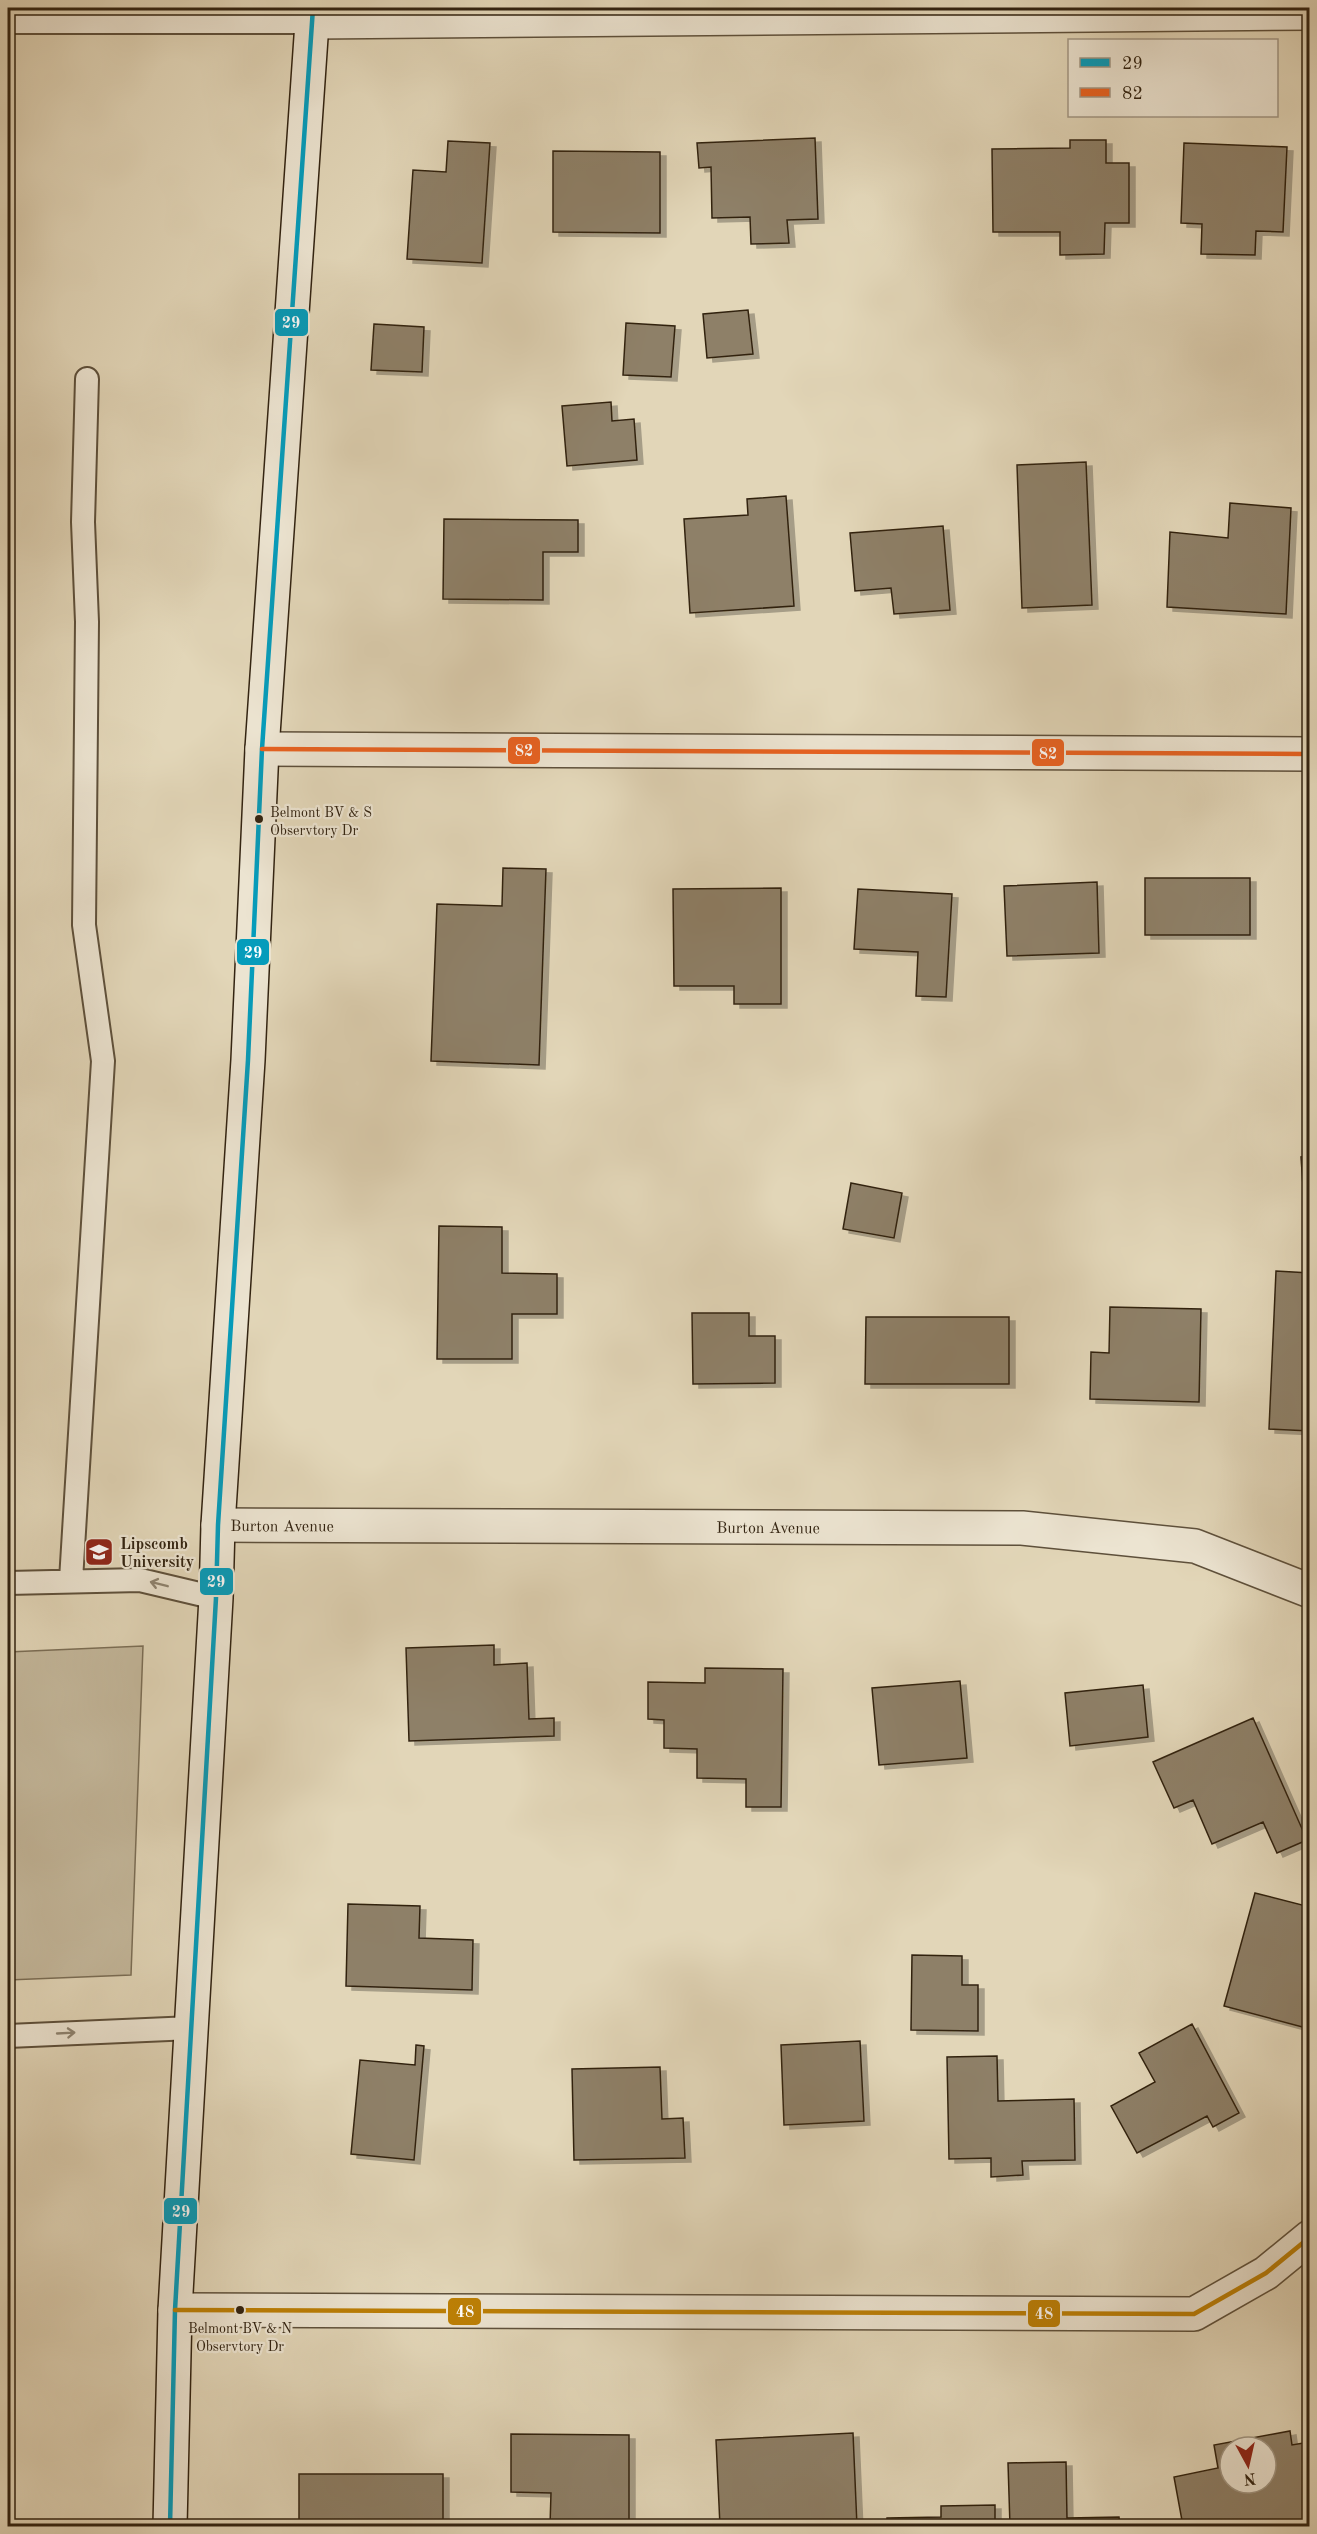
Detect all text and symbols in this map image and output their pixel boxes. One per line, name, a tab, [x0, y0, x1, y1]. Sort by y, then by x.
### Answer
legend	[1068, 39, 1278, 117]
text: 29	[1122, 55, 1143, 73]
text: 82	[1122, 85, 1143, 103]
line badge: 29	[274, 308, 309, 337]
text: 29	[282, 316, 300, 332]
line badge: 82	[507, 736, 541, 765]
line badge: 82	[1031, 738, 1065, 767]
text: 82	[515, 744, 533, 760]
text: 82	[1039, 747, 1057, 763]
place label: Belmont BV & S Observtory Dr	[270, 806, 372, 838]
marker: Belmont BV & S Observtory Dr	[253, 813, 265, 825]
line badge: 29	[236, 938, 270, 966]
text: 29	[244, 946, 262, 962]
street label: Burton Avenue	[230, 1519, 334, 1535]
street label: Burton Avenue	[716, 1521, 820, 1537]
school or university icon: Lipscomb University	[83, 1536, 115, 1568]
place label: Lipscomb University	[120, 1537, 194, 1571]
line badge: 29	[199, 1567, 234, 1596]
text: 29	[207, 1575, 225, 1591]
one-way arrow	[150, 1578, 169, 1590]
one-way arrow	[55, 2028, 75, 2039]
line badge: 29	[163, 2197, 198, 2225]
text: 29	[172, 2205, 190, 2221]
line badge: 48	[447, 2297, 482, 2326]
line badge: 48	[1027, 2299, 1061, 2328]
marker: Belmont BV & N Observtory Dr	[234, 2304, 246, 2316]
text: 48	[456, 2305, 474, 2321]
text: 48	[1035, 2307, 1053, 2323]
place label: Belmont BV & N Observtory Dr	[188, 2322, 292, 2354]
north arrow	[1218, 2435, 1278, 2495]
text: N	[1242, 2469, 1257, 2487]

